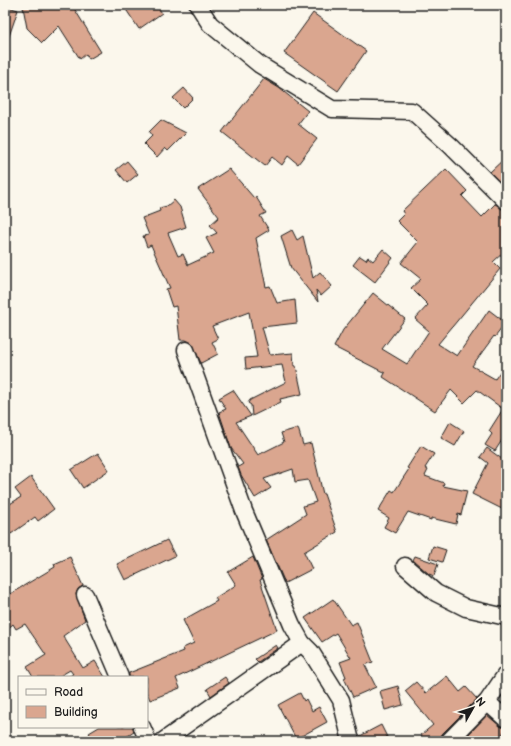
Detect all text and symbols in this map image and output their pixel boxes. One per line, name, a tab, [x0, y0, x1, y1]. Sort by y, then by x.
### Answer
legend	[18, 676, 148, 728]
text: Road	[54, 685, 83, 700]
north arrow	[453, 688, 493, 728]
text: N	[473, 695, 488, 709]
text: Building	[54, 705, 98, 720]

